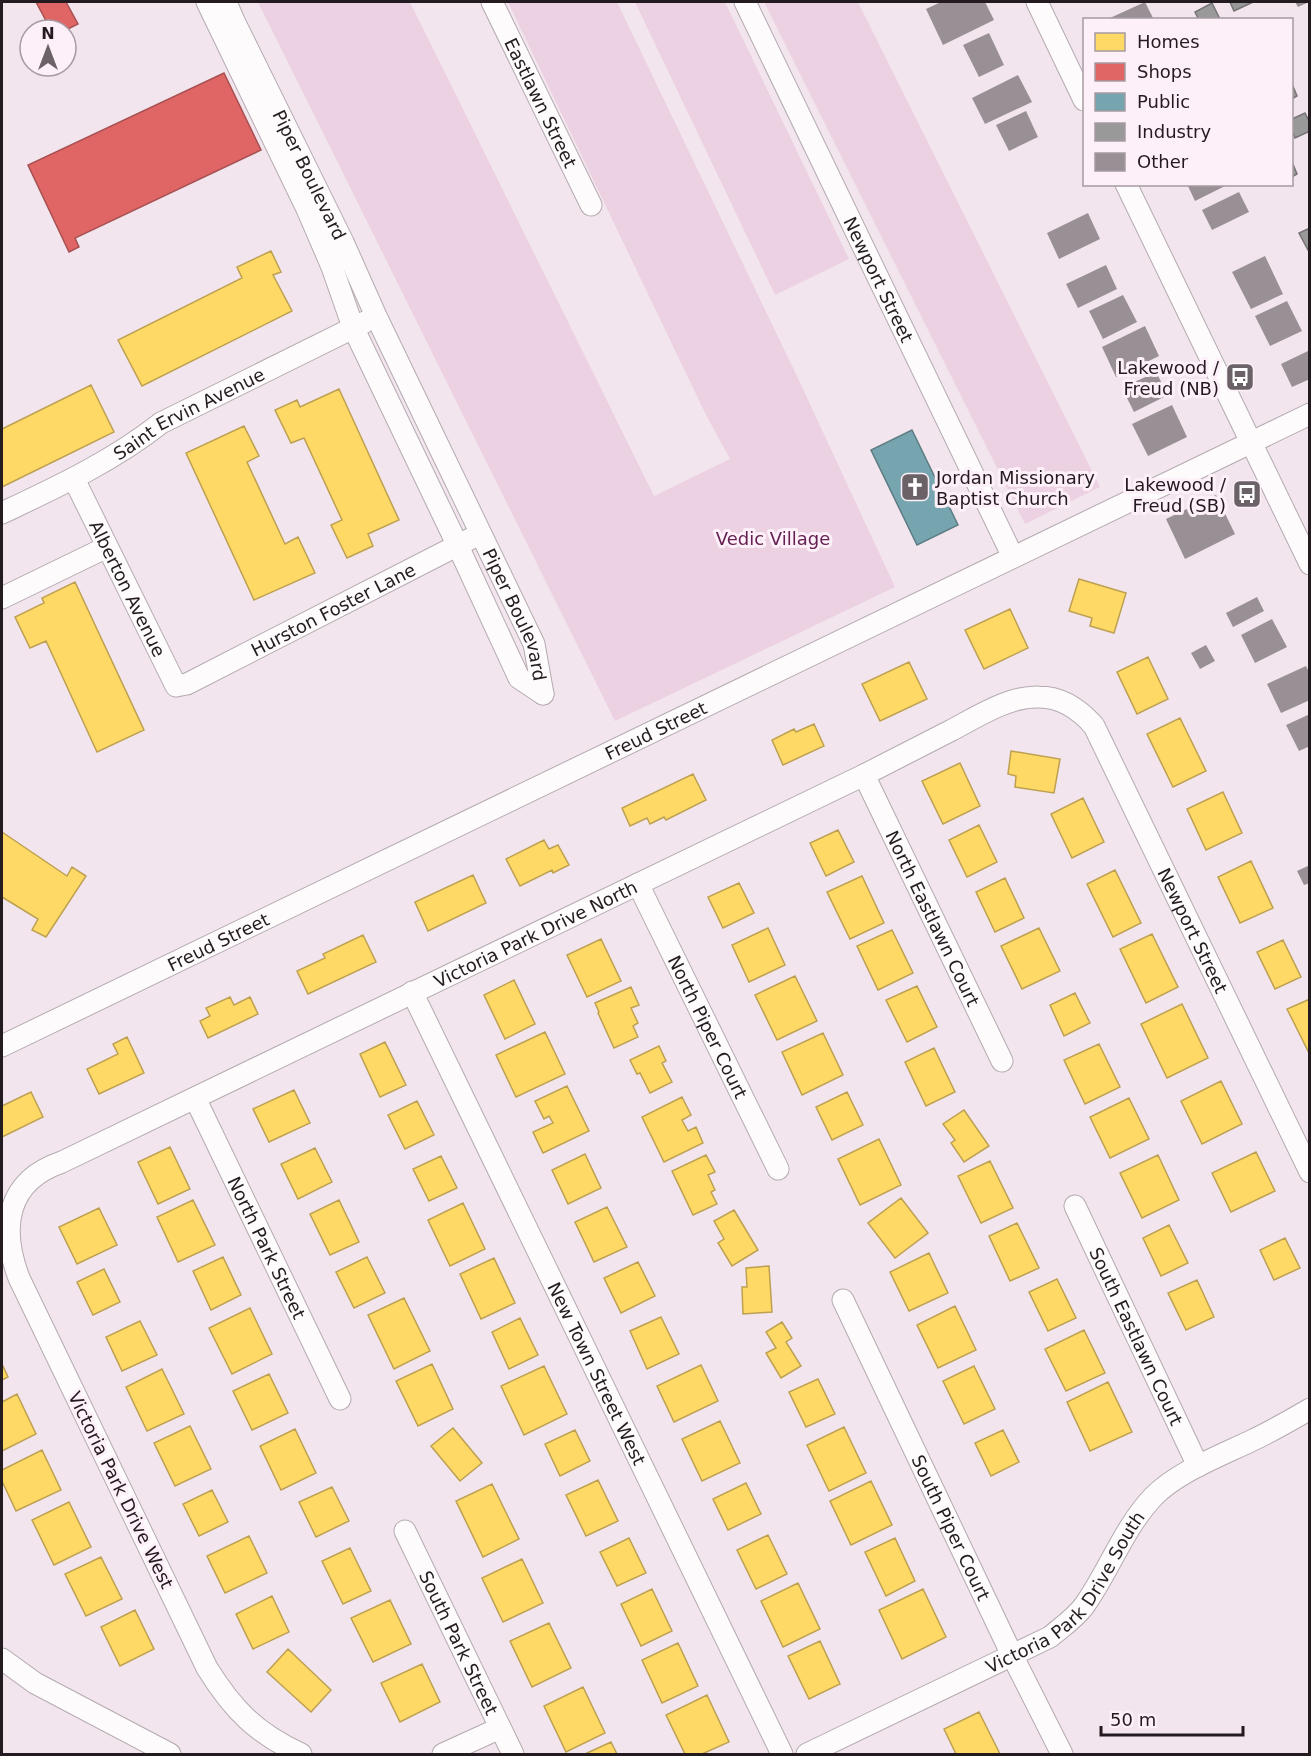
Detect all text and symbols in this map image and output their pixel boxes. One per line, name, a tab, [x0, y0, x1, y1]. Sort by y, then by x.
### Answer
north arrow	[18, 18, 78, 78]
legend	[1083, 18, 1293, 186]
text: N	[41, 24, 55, 43]
text: Homes	[1137, 31, 1200, 52]
street label: Eastlawn Street	[501, 34, 582, 171]
text: Shops	[1137, 61, 1192, 82]
text: Public	[1137, 91, 1190, 112]
street label: Piper Boulevard	[269, 106, 351, 243]
text: Industry	[1137, 121, 1211, 142]
text: Other	[1137, 151, 1189, 172]
street label: Newport Street	[840, 213, 918, 345]
place label: Lakewood / Freud (NB)	[1117, 357, 1220, 399]
bus stop icon: Lakewood / Freud (NB)	[1224, 361, 1256, 393]
street label: Saint Ervin Avenue	[109, 363, 268, 464]
place label: Jordan Missionary Baptist Church	[935, 467, 1095, 509]
church icon: Jordan Missionary Baptist Church	[899, 471, 931, 503]
place label: Lakewood / Freud (SB)	[1124, 474, 1227, 516]
bus stop icon: Lakewood / Freud (SB)	[1231, 478, 1263, 510]
street label: Alberton Avenue	[85, 517, 170, 660]
park label: Vedic Village	[716, 528, 830, 549]
street label: Piper Boulevard	[479, 545, 551, 682]
street label: Hurston Foster Lane	[247, 558, 419, 660]
street label: Freud Street	[601, 697, 710, 764]
street label: North Eastlawn Court	[882, 827, 984, 1009]
street label: Newport Street	[1154, 864, 1232, 996]
street label: Victoria Park Drive North	[430, 876, 640, 991]
street label: Freud Street	[164, 908, 272, 975]
street label: North Piper Court	[664, 952, 752, 1102]
street label: North Park Street	[224, 1173, 310, 1322]
street label: South Eastlawn Court	[1086, 1244, 1188, 1429]
street label: New Town Street West	[544, 1279, 650, 1468]
street label: Victoria Park Drive West	[64, 1388, 178, 1592]
street label: South Piper Court	[908, 1451, 995, 1604]
street label: Victoria Park Drive South	[982, 1507, 1148, 1677]
street label: South Park Street	[415, 1567, 503, 1718]
scale bar	[1101, 1699, 1244, 1737]
text: 50 m	[1110, 1709, 1156, 1730]

